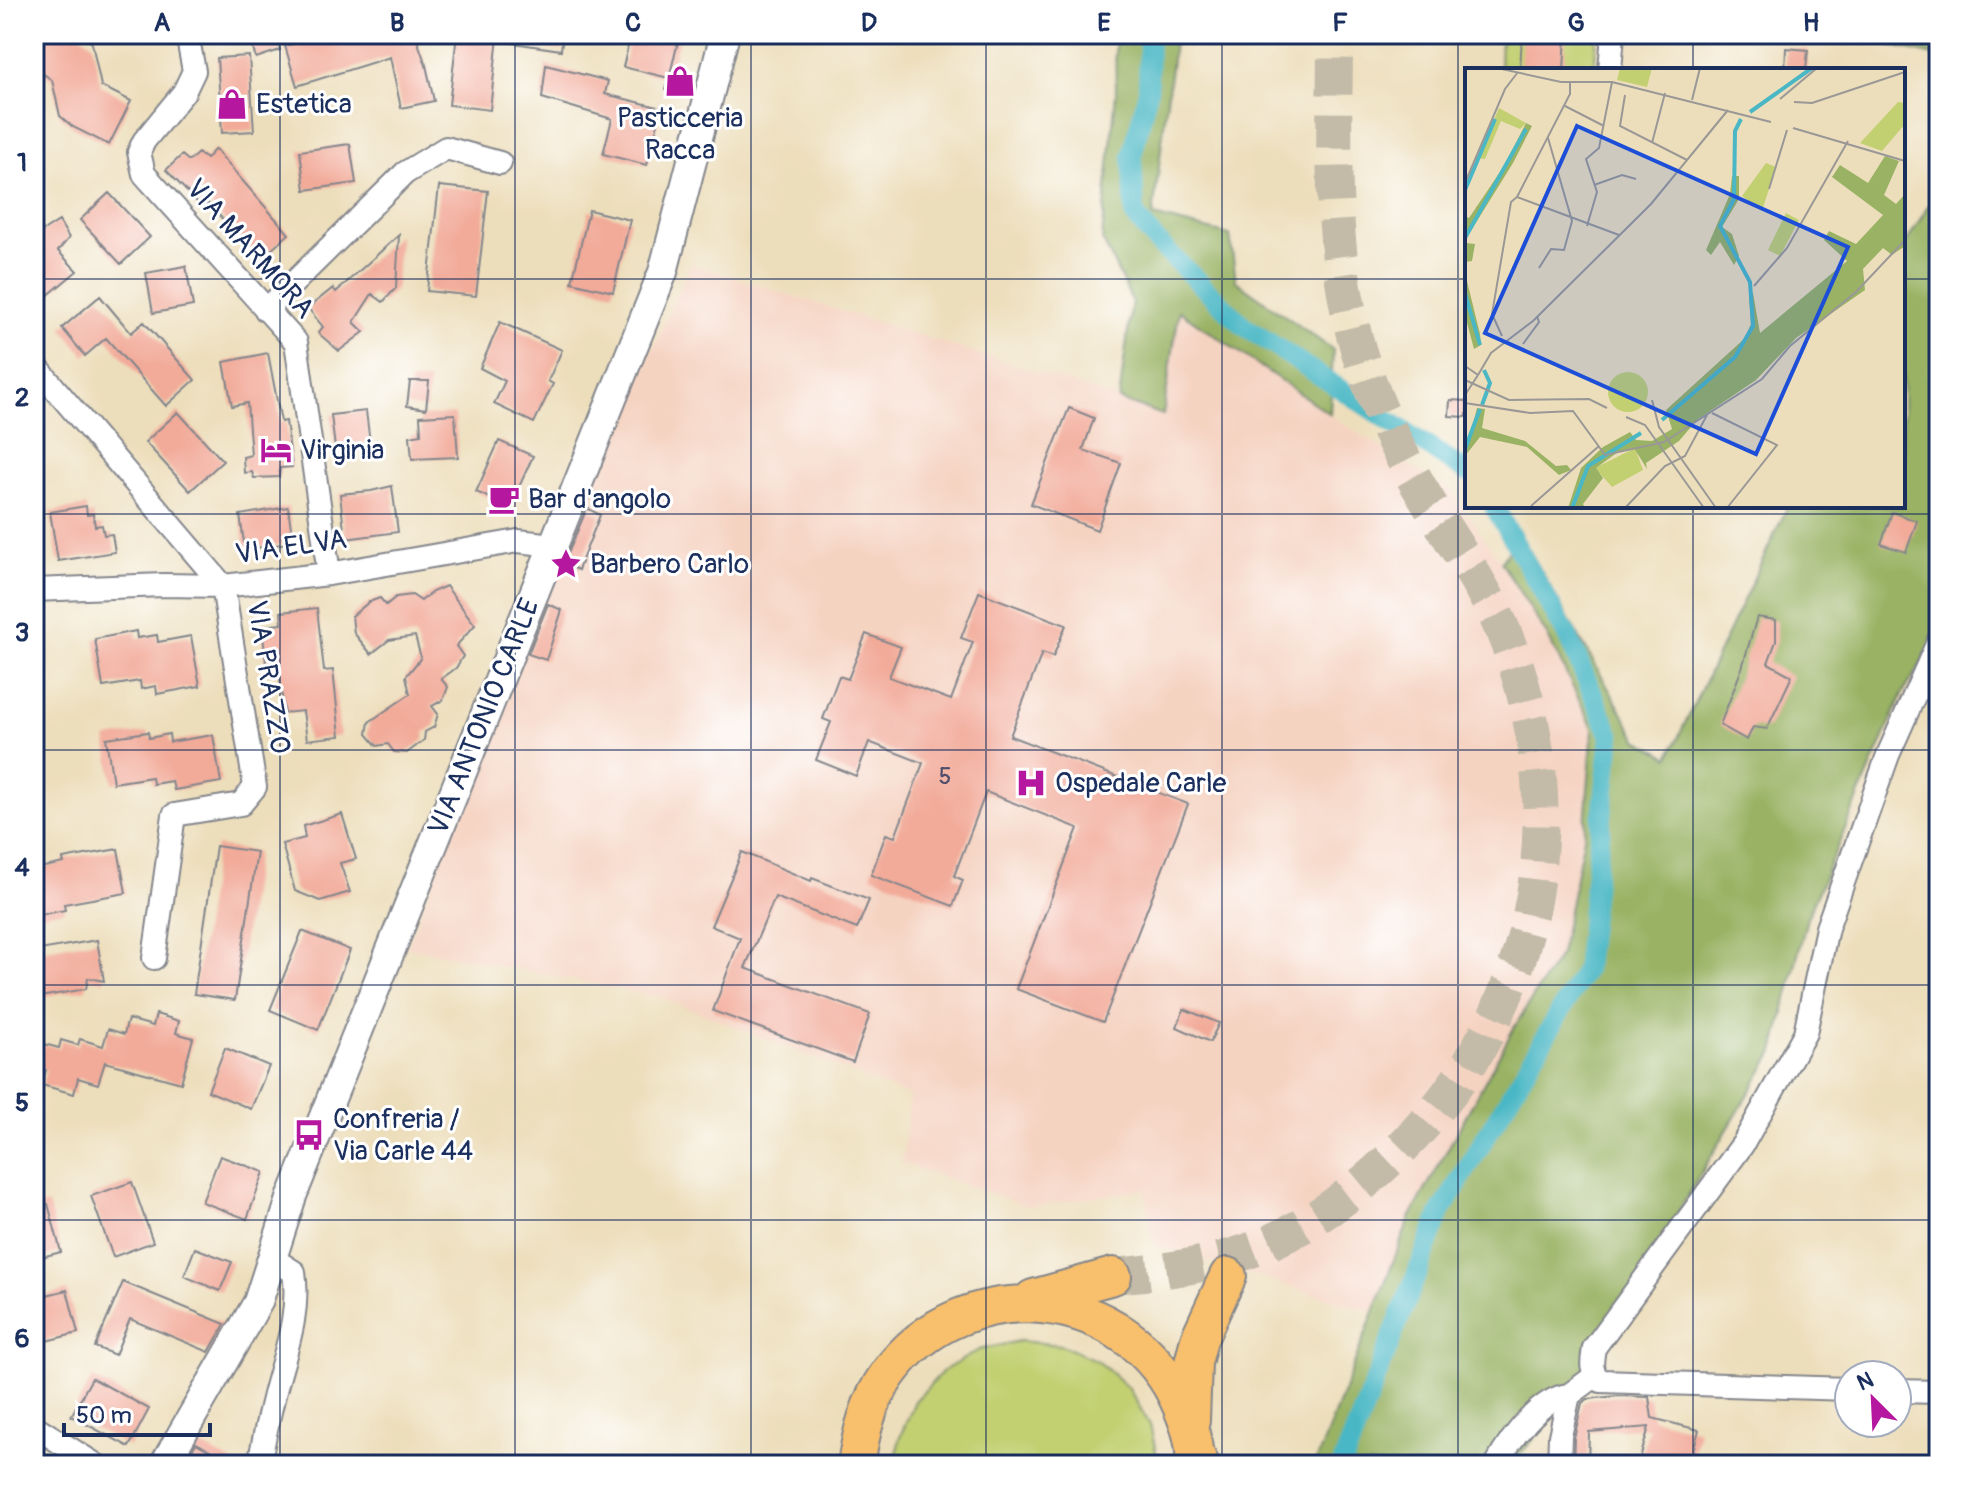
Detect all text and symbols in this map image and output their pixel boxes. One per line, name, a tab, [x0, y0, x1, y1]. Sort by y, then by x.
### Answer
text: A	[154, 7, 171, 39]
text: B	[390, 7, 404, 39]
text: C	[625, 7, 641, 39]
text: D	[861, 7, 877, 39]
text: E	[1097, 7, 1111, 39]
text: F	[1332, 7, 1348, 39]
text: G	[1567, 7, 1585, 39]
text: H	[1803, 7, 1819, 39]
shop icon: Pasticceria Racca	[663, 64, 697, 98]
inset map	[1465, 68, 1905, 508]
shop icon: Estetica	[215, 87, 249, 121]
place label: Estetica	[256, 87, 352, 122]
place label: Pasticceria Racca	[617, 101, 743, 168]
text: 1	[17, 147, 27, 179]
street label: VIA MARMORA	[178, 172, 322, 326]
text: 2	[15, 382, 29, 414]
hotel icon: Virginia	[259, 433, 293, 467]
place label: Virginia	[300, 433, 384, 468]
cafe icon: Bar d'angolo	[487, 482, 521, 516]
place label: Bar d'angolo	[528, 482, 671, 517]
street label: VIA ELVA	[233, 522, 349, 572]
place icon: Barbero Carlo	[549, 547, 583, 581]
place label: Barbero Carlo	[590, 547, 749, 582]
street label: VIA ANTONIO CARLE	[421, 594, 547, 840]
street label: VIA PRAZZO	[239, 598, 297, 756]
text: 3	[15, 617, 29, 649]
house number: 5	[938, 762, 952, 791]
hospital icon: Ospedale Carle	[1014, 766, 1048, 800]
place label: Ospedale Carle	[1055, 766, 1227, 801]
text: 4	[14, 852, 30, 884]
text: 5	[15, 1087, 29, 1119]
place label: Confreria / Via Carle 44	[333, 1102, 473, 1169]
bus stop icon: Confreria / Via Carle 44	[292, 1118, 326, 1152]
text: 6	[14, 1323, 30, 1355]
north arrow	[1833, 1359, 1913, 1439]
text: N	[1853, 1366, 1878, 1397]
scale bar	[64, 1387, 210, 1437]
text: 50 m	[76, 1401, 132, 1430]

